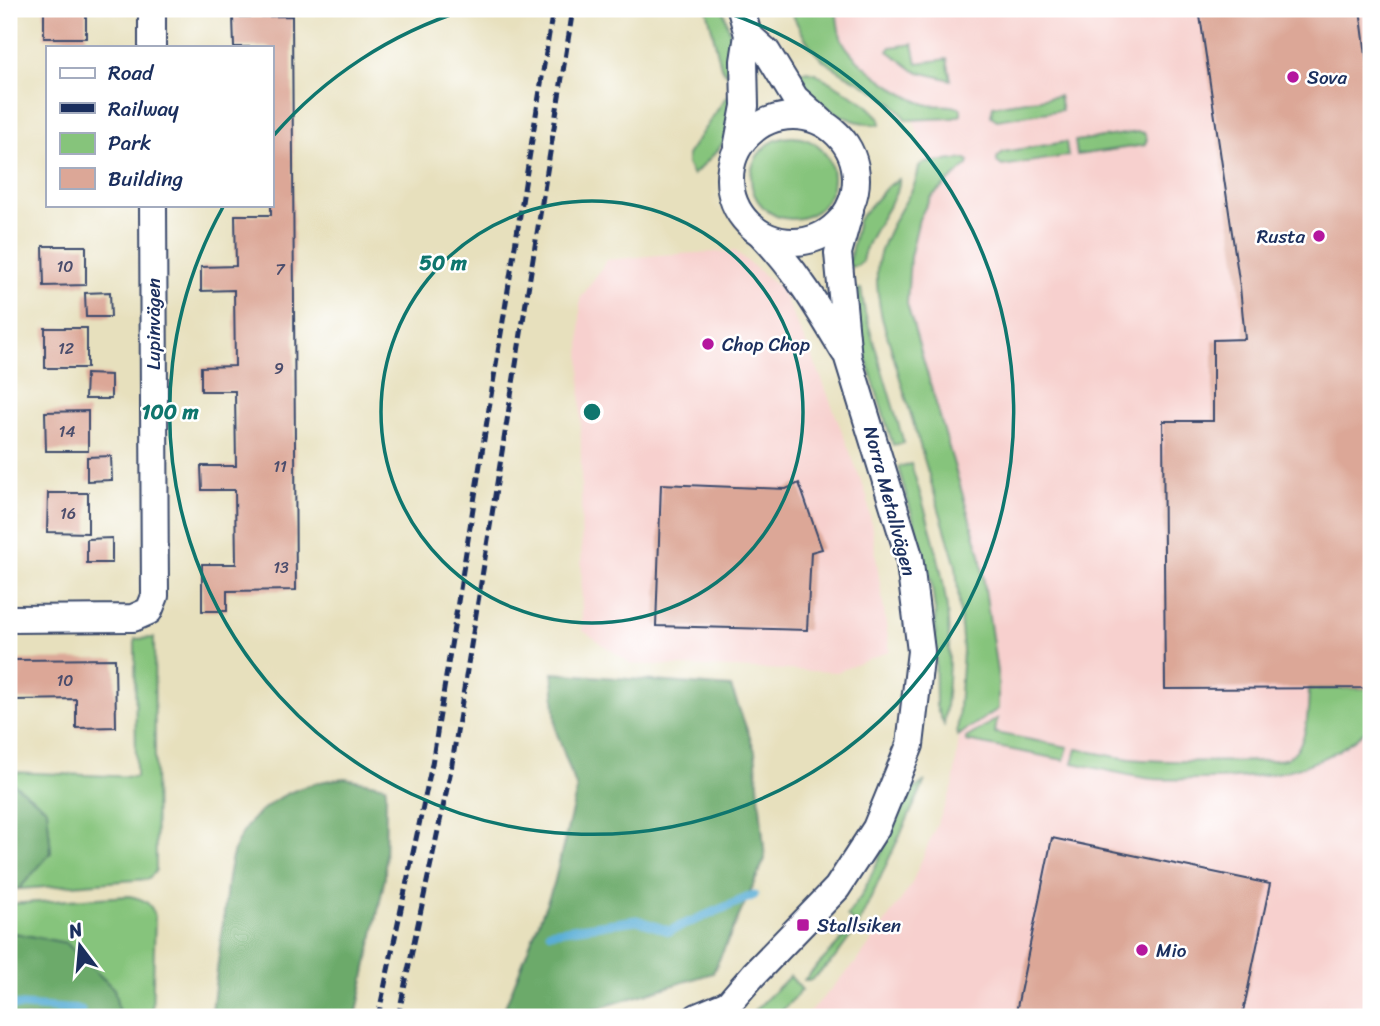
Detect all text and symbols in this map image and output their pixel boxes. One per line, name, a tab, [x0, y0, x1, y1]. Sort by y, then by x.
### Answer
legend	[46, 46, 273, 206]
text: Road	[108, 54, 155, 92]
place label: Sova	[1307, 61, 1347, 94]
marker: Sova	[1285, 69, 1301, 85]
text: Railway	[108, 90, 179, 128]
text: Park	[108, 124, 151, 162]
text: Building	[108, 160, 184, 198]
place label: Rusta	[1257, 220, 1305, 253]
marker: Rusta	[1311, 228, 1327, 244]
text: 50 m	[419, 244, 468, 282]
house number: 10	[57, 252, 73, 281]
house number: 7	[275, 255, 285, 284]
street label: Lupinvägen	[137, 278, 170, 370]
place label: Chop Chop	[722, 328, 810, 361]
house number: 12	[58, 334, 74, 363]
marker: Chop Chop	[700, 336, 716, 352]
house number: 9	[274, 354, 284, 383]
text: 100 m	[141, 393, 199, 431]
centre of rings	[580, 400, 604, 424]
house number: 14	[59, 417, 75, 446]
street label: Norra Metallvägen	[854, 422, 926, 580]
house number: 11	[273, 452, 287, 481]
house number: 16	[60, 499, 76, 528]
house number: 13	[273, 553, 289, 582]
house number: 10	[57, 666, 73, 695]
place label: Stallsiken	[817, 909, 901, 942]
north arrow	[46, 911, 116, 981]
text: N	[64, 912, 87, 948]
marker: Stallsiken	[795, 917, 811, 933]
place label: Mio	[1156, 934, 1187, 967]
marker: Mio	[1134, 942, 1150, 958]

